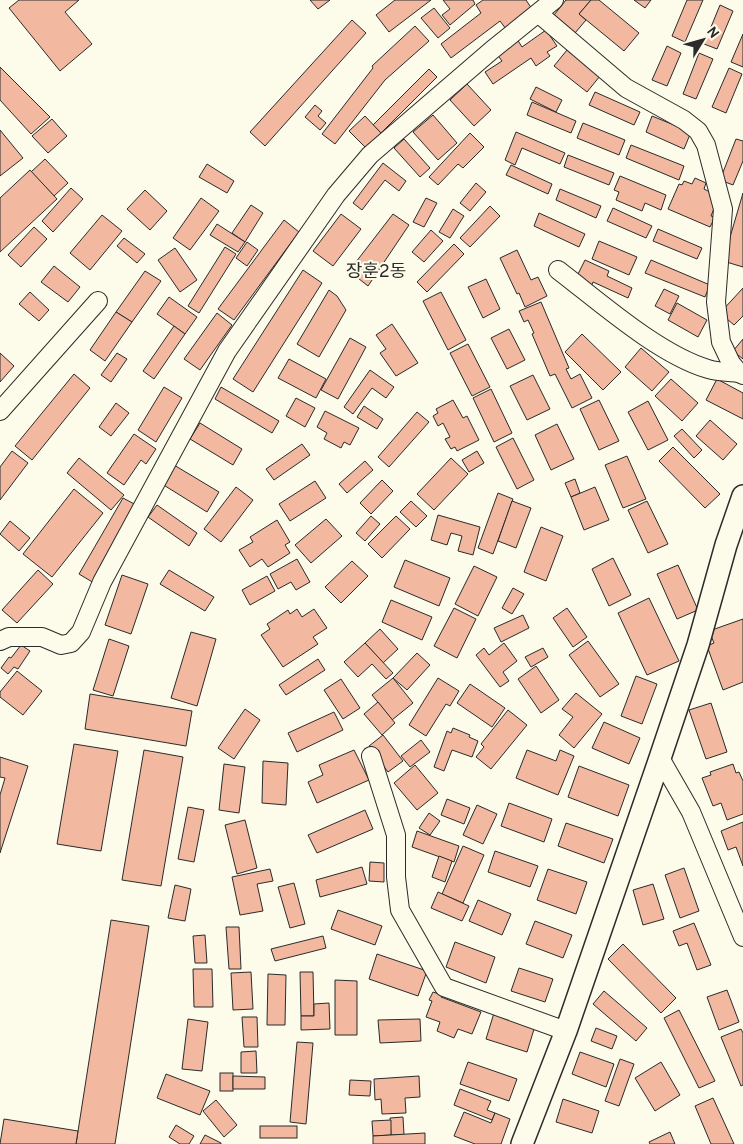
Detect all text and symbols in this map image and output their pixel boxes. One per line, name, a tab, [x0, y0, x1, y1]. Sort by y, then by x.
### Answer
north arrow	[678, 15, 728, 65]
text: N	[702, 24, 722, 42]
district label: 장훈2동	[346, 261, 406, 284]

